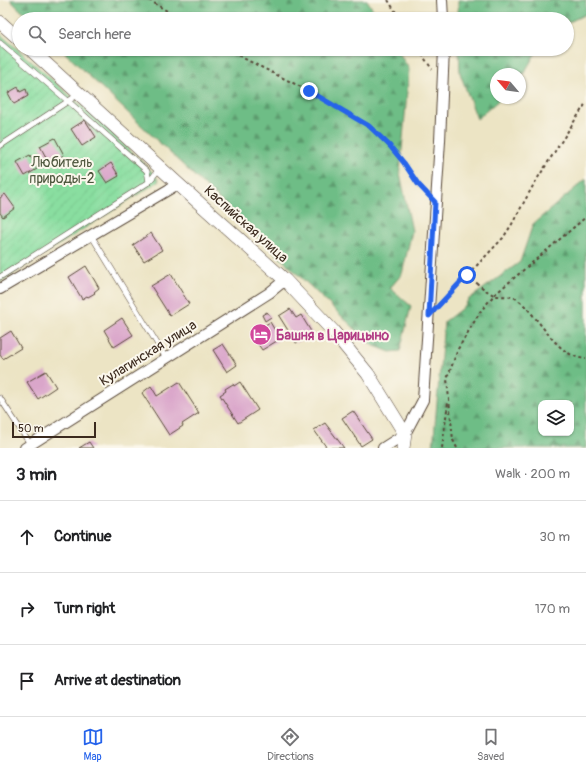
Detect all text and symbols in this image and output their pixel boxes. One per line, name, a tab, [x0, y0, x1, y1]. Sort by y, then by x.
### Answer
search box	[12, 12, 574, 56]
icon: search	[26, 23, 48, 45]
text: Search here	[58, 25, 131, 44]
north arrow	[490, 68, 526, 104]
route end	[300, 82, 318, 100]
park label: Любитель природы-2	[29, 154, 95, 187]
street label: Каспийская улица	[201, 182, 291, 266]
route start	[458, 266, 476, 284]
street label: Кулагинская улица	[96, 316, 200, 390]
hotel icon: Башня в Царицыно	[247, 322, 273, 348]
place label: Башня в Царицыно	[276, 327, 389, 344]
map controls	[538, 400, 574, 436]
button: layers	[538, 400, 574, 436]
scale bar	[12, 420, 96, 439]
text: 50 m	[18, 422, 44, 435]
text: 3 min	[16, 464, 57, 485]
text: Walk · 200 m	[495, 466, 570, 482]
icon: ahead	[16, 526, 38, 548]
text: Continue	[54, 527, 112, 546]
text: 30 m	[540, 529, 570, 545]
icon: right	[16, 598, 38, 620]
text: Turn right	[54, 599, 115, 618]
text: 170 m	[535, 601, 570, 617]
icon: arrive	[16, 670, 38, 692]
text: Arrive at destination	[54, 671, 181, 690]
tab: Map	[82, 726, 104, 763]
tab: Directions	[267, 726, 314, 763]
tab: Saved	[477, 726, 504, 763]

